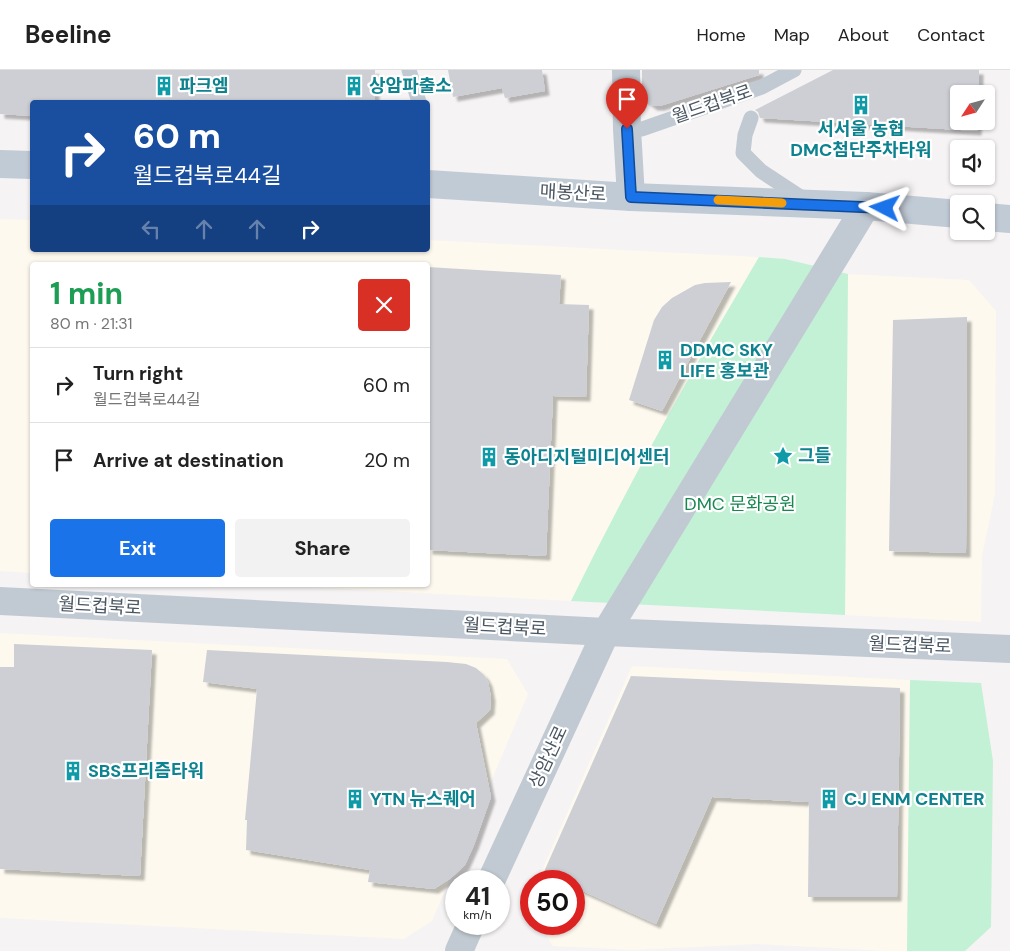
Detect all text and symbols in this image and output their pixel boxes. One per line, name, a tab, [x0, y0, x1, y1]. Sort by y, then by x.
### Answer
text: Beeline	[25, 19, 111, 50]
text: Home	[696, 23, 746, 47]
text: Map	[774, 23, 810, 47]
text: About	[838, 23, 889, 47]
text: Contact	[917, 23, 985, 47]
place label: 파크엠	[179, 74, 229, 98]
place label: 상암파출소	[369, 74, 452, 98]
building icon: 파크엠	[153, 75, 175, 97]
building icon: 상암파출소	[343, 75, 365, 97]
pin	[606, 78, 648, 129]
street label: 월드컵북로	[669, 79, 755, 129]
icon: arrive	[613, 85, 641, 113]
north arrow	[950, 85, 995, 130]
map controls	[950, 85, 995, 240]
building icon: 서서울 농협 DMC첨단주차타워	[850, 94, 872, 116]
text: 60 m	[133, 113, 221, 159]
place label: 서서울 농협 DMC첨단주차타워	[790, 117, 932, 162]
icon: right	[50, 120, 115, 185]
button: sound	[950, 140, 995, 185]
text: 월드컵북로44길	[133, 161, 281, 190]
street label: 매봉산로	[539, 179, 607, 207]
position arrow	[858, 181, 910, 233]
button: search	[950, 195, 995, 240]
icon: left	[137, 215, 165, 243]
icon: ahead	[190, 215, 218, 243]
icon: ahead	[243, 215, 271, 243]
icon: right	[296, 215, 324, 243]
text: 1 min	[50, 274, 123, 313]
button: close	[358, 279, 410, 331]
text: 80 m · 21:31	[50, 313, 132, 334]
place label: DDMC SKY LIFE 홍보관	[680, 338, 774, 383]
building icon: DDMC SKY LIFE 홍보관	[654, 349, 676, 371]
text: Turn right	[93, 361, 183, 386]
icon: right	[50, 371, 78, 399]
text: 60 m	[363, 373, 410, 398]
text: 월드컵북로44길	[93, 389, 201, 410]
place label: 그들	[798, 444, 831, 468]
place label: 동아디지털미디어센터	[504, 445, 670, 469]
place icon: 그들	[772, 445, 794, 467]
icon: arrive	[50, 446, 78, 474]
building icon: 동아디지털미디어센터	[478, 446, 500, 468]
text: Arrive at destination	[93, 448, 284, 473]
text: 20 m	[364, 448, 410, 473]
park label: DMC 문화공원	[684, 492, 796, 516]
button: Exit	[50, 519, 225, 577]
button: Share	[235, 519, 410, 577]
street label: 월드컵북로	[58, 592, 142, 620]
street label: 월드컵북로	[463, 613, 547, 641]
street label: 월드컵북로	[868, 632, 952, 658]
street label: 상암산로	[523, 722, 573, 792]
place label: SBS프리즘타워	[88, 759, 204, 783]
building icon: SBS프리즘타워	[62, 760, 84, 782]
place label: YTN 뉴스퀘어	[370, 787, 476, 811]
place label: CJ ENM CENTER	[844, 787, 985, 811]
building icon: YTN 뉴스퀘어	[344, 788, 366, 810]
building icon: CJ ENM CENTER	[818, 788, 840, 810]
speed limit sign: 50	[520, 870, 585, 935]
text: 41	[465, 880, 490, 913]
text: km/h	[463, 907, 492, 923]

